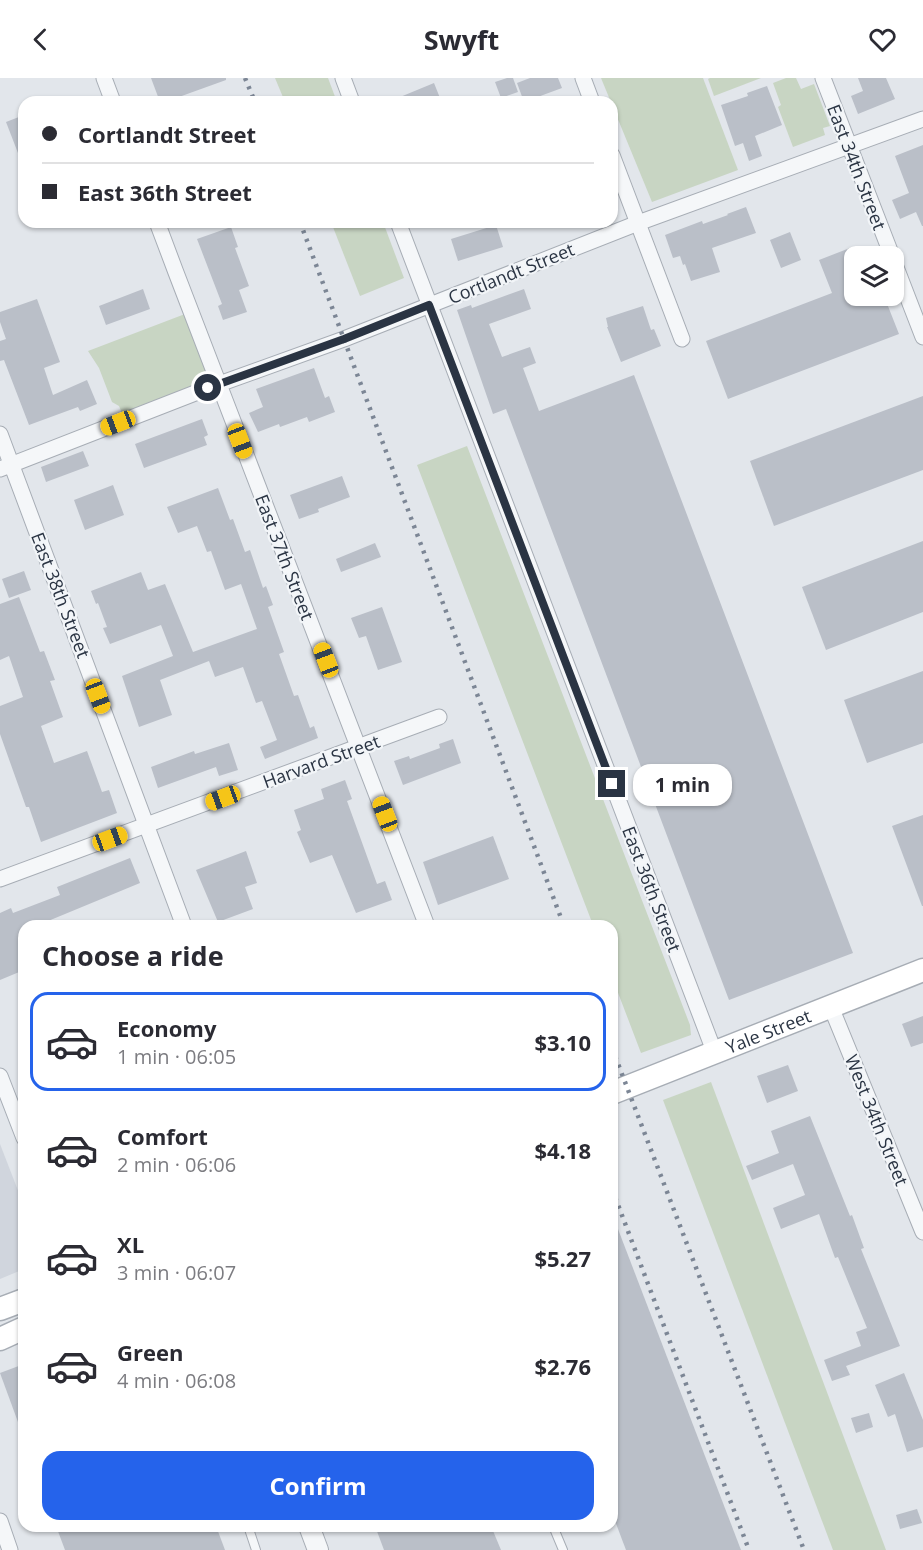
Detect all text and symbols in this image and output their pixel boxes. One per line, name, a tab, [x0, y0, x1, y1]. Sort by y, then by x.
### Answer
text: Swyft	[424, 21, 499, 58]
icon: back	[24, 23, 57, 56]
icon: heart	[866, 23, 899, 56]
street label: East 34th Street	[822, 101, 892, 233]
text: Cortlandt Street	[78, 119, 256, 149]
text: East 36th Street	[78, 177, 252, 207]
street label: Cortlandt Street	[444, 237, 578, 309]
map controls	[844, 246, 904, 306]
button: layers	[844, 246, 904, 306]
route start	[194, 374, 221, 401]
car	[98, 408, 138, 438]
car	[225, 421, 255, 461]
street label: East 37th Street	[250, 491, 320, 623]
street label: East 38th Street	[26, 529, 96, 661]
car	[311, 640, 341, 680]
car	[83, 676, 113, 716]
street label: Harvard Street	[259, 729, 383, 793]
callout: 1 min	[633, 763, 732, 805]
route end	[598, 770, 625, 797]
text: 1 min	[655, 771, 710, 798]
car	[203, 783, 243, 813]
car	[370, 794, 400, 834]
street label: East 36th Street	[617, 823, 687, 955]
car	[90, 824, 130, 854]
text: Choose a ride	[42, 937, 224, 974]
street label: Yale Street	[722, 1004, 814, 1059]
text: Economy	[117, 1013, 216, 1043]
icon: car	[45, 1015, 99, 1069]
text: $3.10	[534, 1027, 591, 1057]
text: 1 min · 06:05	[117, 1043, 236, 1070]
street label: West 34th Street	[840, 1051, 914, 1189]
text: Comfort	[117, 1121, 208, 1151]
icon: car	[45, 1123, 99, 1177]
text: $4.18	[534, 1135, 591, 1165]
text: 2 min · 06:06	[117, 1151, 236, 1178]
text: XL	[117, 1229, 144, 1259]
icon: car	[45, 1231, 99, 1285]
text: $5.27	[534, 1243, 591, 1273]
text: 3 min · 06:07	[117, 1259, 236, 1286]
text: Green	[117, 1337, 183, 1367]
icon: car	[45, 1339, 99, 1393]
text: $2.76	[534, 1351, 591, 1381]
text: 4 min · 06:08	[117, 1367, 236, 1394]
button: Confirm	[42, 1451, 594, 1520]

